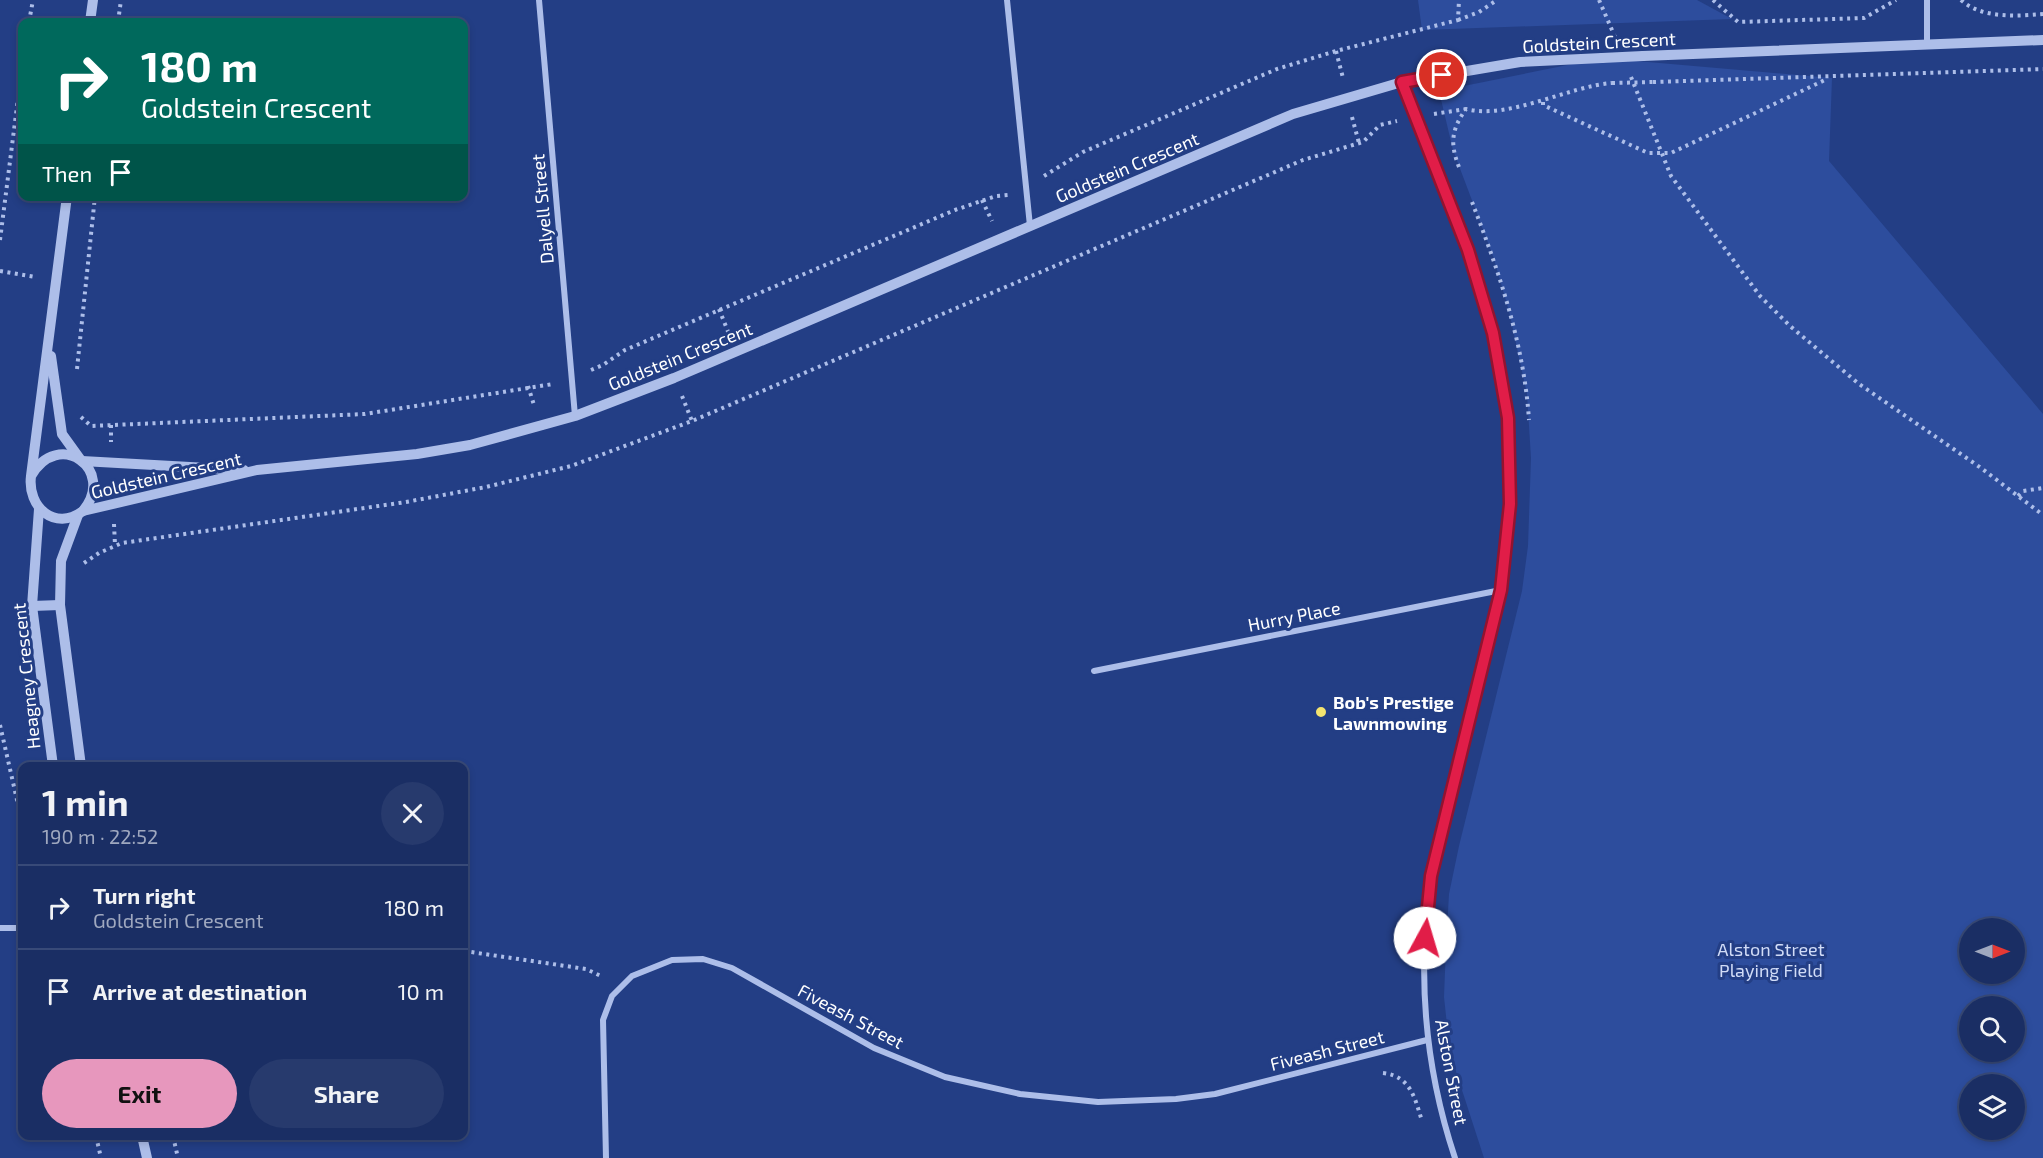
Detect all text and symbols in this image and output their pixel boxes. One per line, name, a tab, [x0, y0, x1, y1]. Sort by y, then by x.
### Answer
street label: Goldstein Crescent	[1522, 27, 1676, 57]
text: 180 m	[141, 40, 258, 90]
icon: right	[42, 42, 120, 120]
pin	[1416, 49, 1467, 100]
icon: arrive	[1425, 58, 1458, 91]
text: Goldstein Crescent	[141, 91, 371, 123]
street label: Goldstein Crescent	[1052, 127, 1202, 207]
street label: Dalyell Street	[526, 153, 558, 265]
icon: arrive	[104, 156, 137, 189]
text: Then	[42, 160, 92, 186]
street label: Goldstein Crescent	[605, 317, 755, 395]
street label: Goldstein Crescent	[89, 447, 243, 503]
street label: Hurry Place	[1246, 596, 1342, 636]
street label: Heagney Crescent	[7, 602, 45, 750]
place label: Bob's Prestige Lawnmowing	[1333, 691, 1454, 734]
marker: Bob's Prestige Lawnmowing	[1314, 705, 1328, 719]
text: 1 min	[42, 780, 129, 823]
button: close	[381, 782, 444, 845]
text: 190 m · 22:52	[42, 824, 158, 848]
text: Turn right	[93, 882, 195, 908]
icon: right	[42, 891, 75, 924]
text: 180 m	[384, 894, 444, 920]
position arrow	[1393, 906, 1457, 970]
text: Goldstein Crescent	[93, 908, 264, 932]
north arrow	[1959, 918, 2025, 984]
map controls	[1959, 918, 2025, 1140]
park label: Alston Street Playing Field	[1717, 938, 1825, 981]
icon: arrive	[42, 975, 75, 1008]
text: Arrive at destination	[93, 978, 307, 1004]
text: 10 m	[398, 978, 444, 1004]
street label: Fiveash Street	[794, 979, 908, 1053]
button: search	[1959, 996, 2025, 1062]
street label: Alston Street	[1431, 1017, 1473, 1127]
street label: Fiveash Street	[1268, 1025, 1386, 1075]
button: Exit	[42, 1059, 237, 1128]
button: Share	[249, 1059, 444, 1128]
button: layers	[1959, 1074, 2025, 1140]

